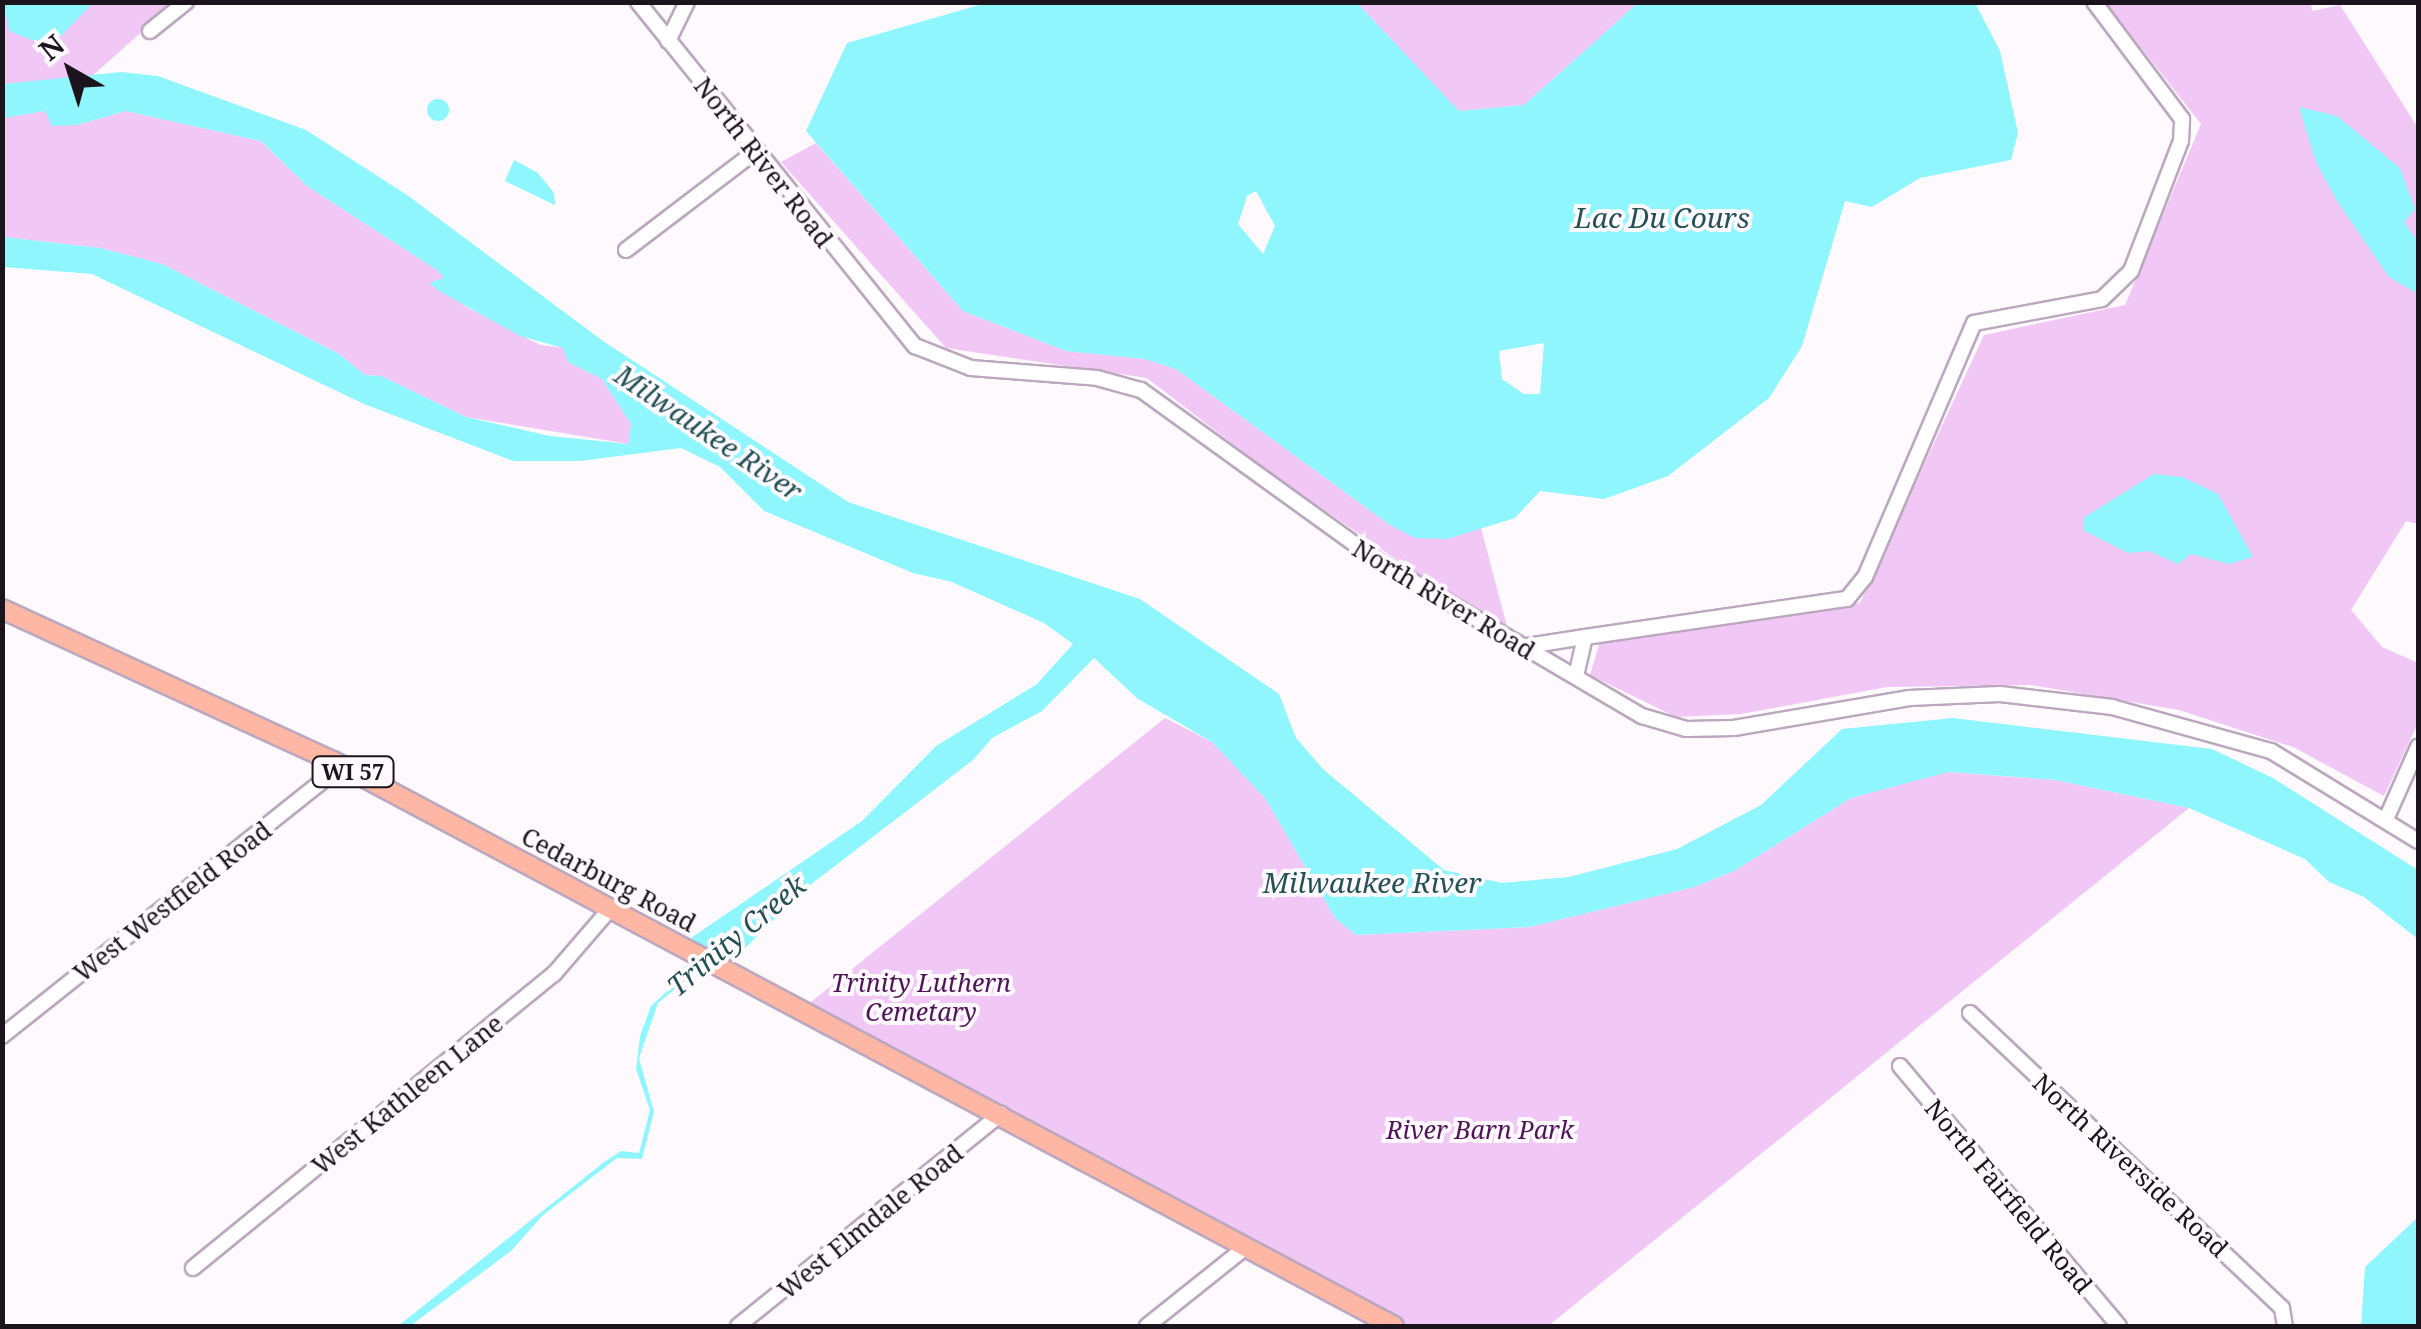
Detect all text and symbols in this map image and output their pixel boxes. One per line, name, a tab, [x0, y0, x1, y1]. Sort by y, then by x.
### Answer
north arrow	[20, 20, 120, 120]
text: N	[31, 25, 72, 68]
street label: North River Road	[688, 71, 840, 253]
water label: Lac Du Cours	[1574, 200, 1750, 234]
water label: Milwaukee River	[609, 357, 809, 507]
street label: North River Road	[1347, 533, 1541, 665]
road number: WI 57	[310, 755, 396, 789]
street label: West Westfield Road	[67, 815, 277, 987]
street label: Cedarburg Road	[517, 820, 701, 938]
water label: Milwaukee River	[1263, 865, 1481, 899]
water label: Trinity Creek	[660, 867, 812, 1003]
park label: Trinity Luthern Cemetary	[831, 968, 1011, 1027]
street label: West Kathleen Lane	[305, 1008, 509, 1180]
street label: North Riverside Road	[2027, 1067, 2235, 1263]
street label: North Fairfield Road	[1919, 1093, 2099, 1299]
park label: River Barn Park	[1386, 1114, 1574, 1144]
street label: West Elmdale Road	[772, 1137, 968, 1305]

